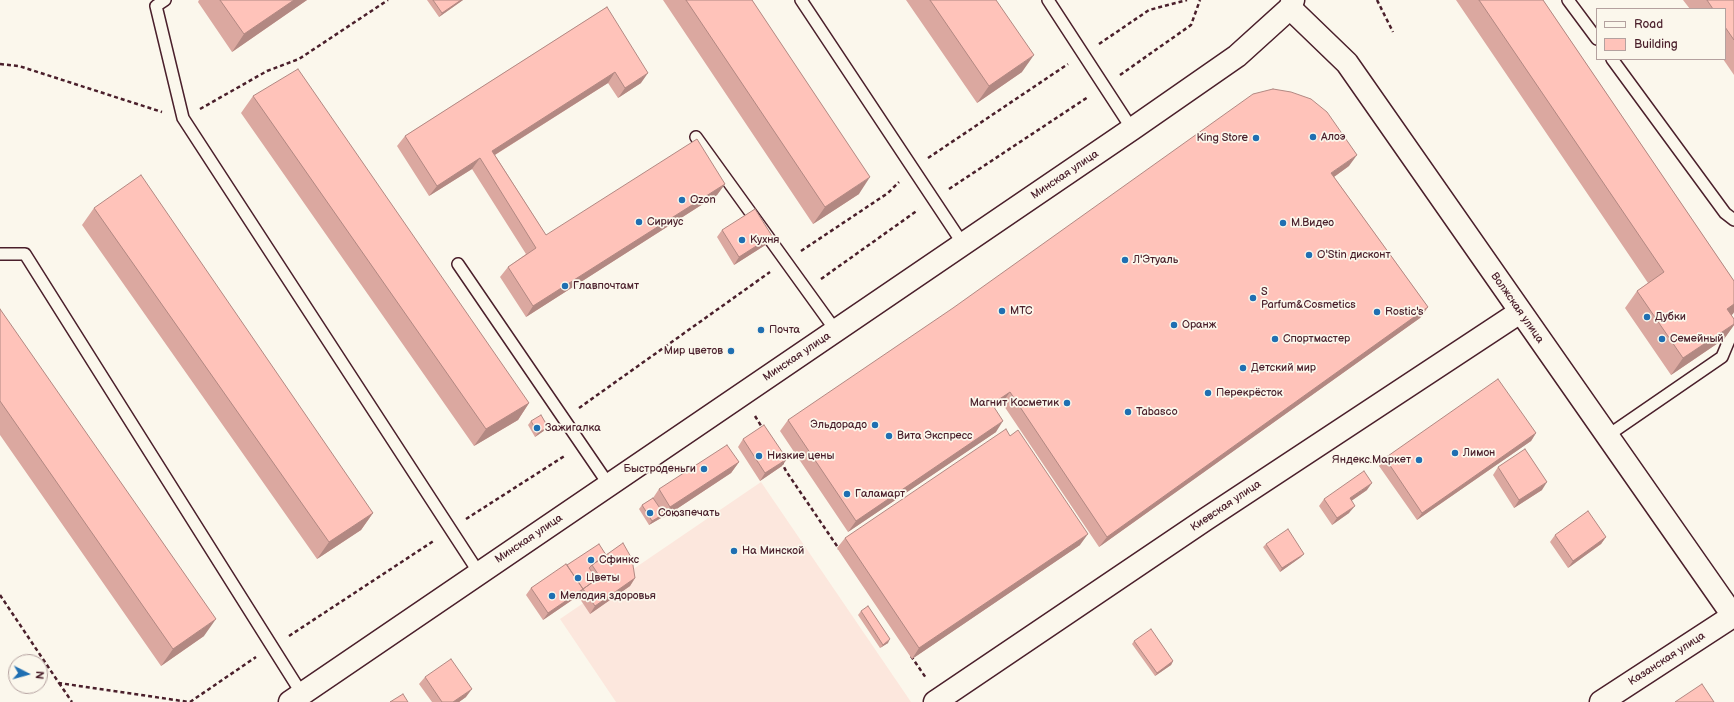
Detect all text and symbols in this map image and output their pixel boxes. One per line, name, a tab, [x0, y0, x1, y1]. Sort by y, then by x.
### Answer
legend	[1596, 8, 1726, 60]
text: Road	[1634, 17, 1663, 32]
text: Building	[1634, 37, 1678, 52]
place label: Алоэ	[1321, 130, 1345, 144]
place label: King Store	[1197, 131, 1248, 145]
marker: Алоэ	[1308, 132, 1318, 142]
marker: King Store	[1251, 133, 1261, 143]
street label: Минская улица	[1029, 148, 1101, 202]
place label: Ozon	[690, 193, 716, 207]
marker: Ozon	[677, 195, 687, 205]
place label: Сириус	[647, 215, 683, 229]
place label: М.Видео	[1291, 216, 1334, 230]
marker: Сириус	[634, 217, 644, 227]
marker: М.Видео	[1278, 218, 1288, 228]
place label: Кухня	[750, 233, 779, 247]
marker: Кухня	[737, 235, 747, 245]
place label: O'Stin дисконт	[1317, 248, 1391, 262]
marker: O'Stin дисконт	[1304, 250, 1314, 260]
place label: Л'Этуаль	[1133, 253, 1178, 267]
marker: Л'Этуаль	[1120, 255, 1130, 265]
street label: Волжская улица	[1488, 270, 1546, 346]
place label: Главпочтамт	[573, 279, 639, 293]
marker: Главпочтамт	[560, 281, 570, 291]
place label: S Parfum&Cosmetics	[1261, 285, 1356, 311]
marker: S Parfum&Cosmetics	[1248, 293, 1258, 303]
place label: МТС	[1010, 304, 1032, 318]
place label: Rostic's	[1385, 305, 1423, 319]
marker: МТС	[997, 306, 1007, 316]
marker: Rostic's	[1372, 307, 1382, 317]
place label: Дубки	[1655, 310, 1686, 324]
marker: Дубки	[1642, 312, 1652, 322]
place label: Оранж	[1182, 318, 1216, 332]
marker: Оранж	[1169, 320, 1179, 330]
place label: Почта	[769, 323, 800, 337]
marker: Почта	[756, 325, 766, 335]
street label: Минская улица	[761, 330, 833, 384]
place label: Спортмастер	[1283, 332, 1350, 346]
place label: Семейный	[1670, 332, 1724, 346]
marker: Спортмастер	[1270, 334, 1280, 344]
marker: Семейный	[1657, 334, 1667, 344]
place label: Мир цветов	[664, 344, 723, 358]
marker: Мир цветов	[726, 346, 736, 356]
place label: Детский мир	[1251, 361, 1316, 375]
marker: Детский мир	[1238, 363, 1248, 373]
place label: Перекрёсток	[1216, 386, 1283, 400]
marker: Перекрёсток	[1203, 388, 1213, 398]
place label: Магнит Косметик	[970, 396, 1059, 410]
marker: Магнит Косметик	[1062, 398, 1072, 408]
place label: Tabasco	[1136, 405, 1178, 419]
marker: Tabasco	[1123, 407, 1133, 417]
place label: Эльдорадо	[810, 418, 867, 432]
marker: Эльдорадо	[870, 420, 880, 430]
place label: Зажигалка	[545, 421, 601, 435]
marker: Зажигалка	[532, 423, 542, 433]
place label: Вита Экспресс	[897, 429, 973, 443]
marker: Вита Экспресс	[884, 431, 894, 441]
place label: Лимон	[1463, 446, 1495, 460]
marker: Лимон	[1450, 448, 1460, 458]
place label: Низкие цены	[767, 449, 834, 463]
marker: Низкие цены	[754, 451, 764, 461]
place label: Яндекс.Маркет	[1332, 453, 1411, 467]
marker: Яндекс.Маркет	[1414, 455, 1424, 465]
place label: Быстроденьги	[623, 462, 696, 476]
marker: Быстроденьги	[699, 464, 709, 474]
street label: Киевская улица	[1188, 478, 1264, 534]
place label: Галамарт	[855, 487, 905, 501]
marker: Галамарт	[842, 489, 852, 499]
place label: Союзпечать	[658, 506, 720, 520]
marker: Союзпечать	[645, 508, 655, 518]
street label: Минская улица	[493, 512, 565, 566]
place label: На Минской	[742, 544, 804, 558]
marker: На Минской	[729, 546, 739, 556]
place label: Сфинкс	[599, 553, 639, 567]
marker: Сфинкс	[586, 555, 596, 565]
place label: Цветы	[586, 571, 619, 585]
marker: Цветы	[573, 573, 583, 583]
place label: Мелодия здоровья	[560, 589, 656, 603]
marker: Мелодия здоровья	[547, 591, 557, 601]
street label: Казанская улица	[1626, 629, 1708, 689]
north arrow	[8, 654, 48, 694]
text: N	[33, 670, 46, 680]

